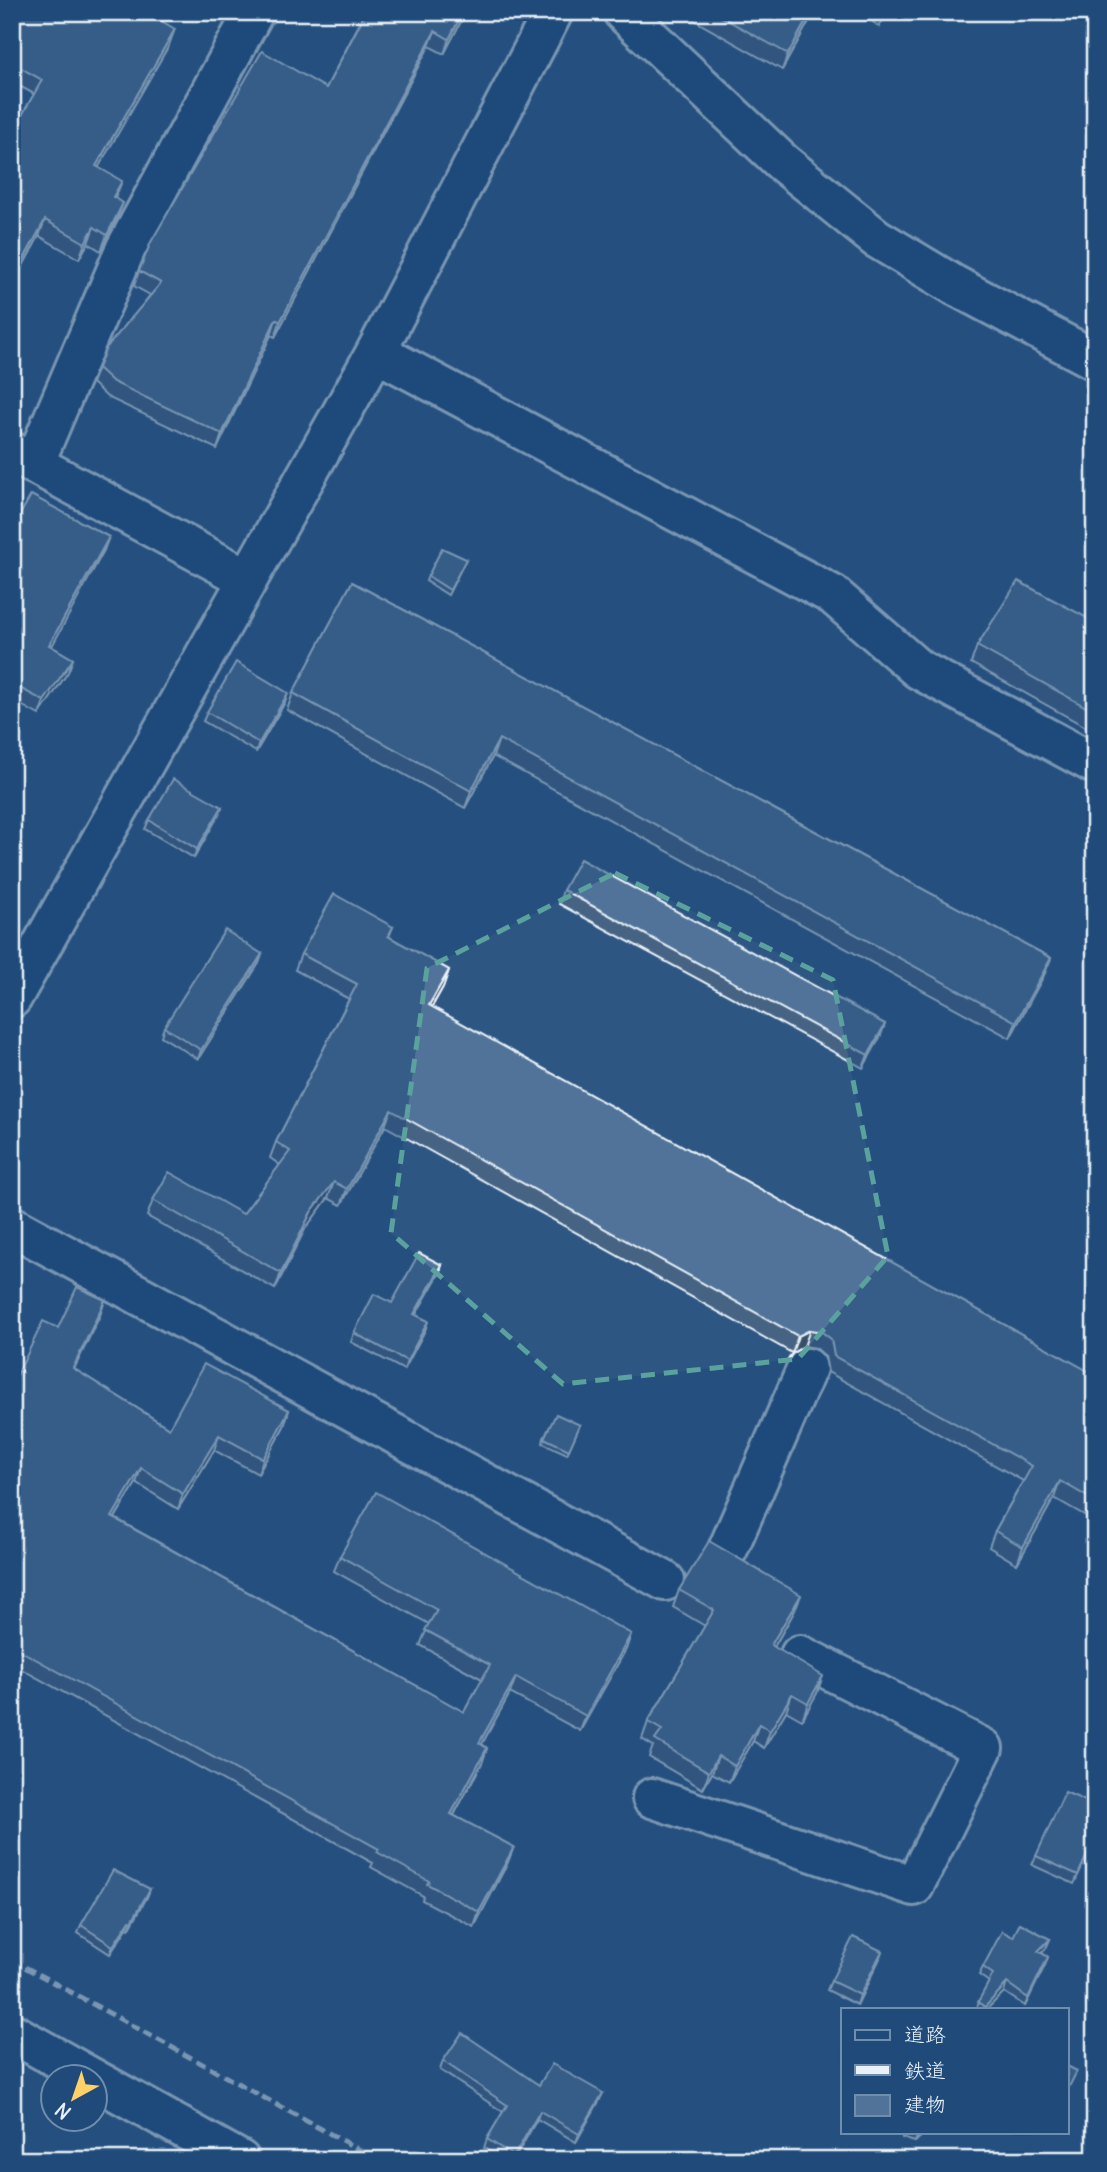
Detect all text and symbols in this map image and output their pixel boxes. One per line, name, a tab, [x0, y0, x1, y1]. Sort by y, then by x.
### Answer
legend	[841, 2008, 1068, 2134]
text: 道路	[904, 2021, 946, 2048]
text: 鉄道	[904, 2057, 946, 2084]
north arrow	[38, 2064, 108, 2134]
text: 建物	[904, 2091, 946, 2118]
text: N	[50, 2098, 76, 2124]

